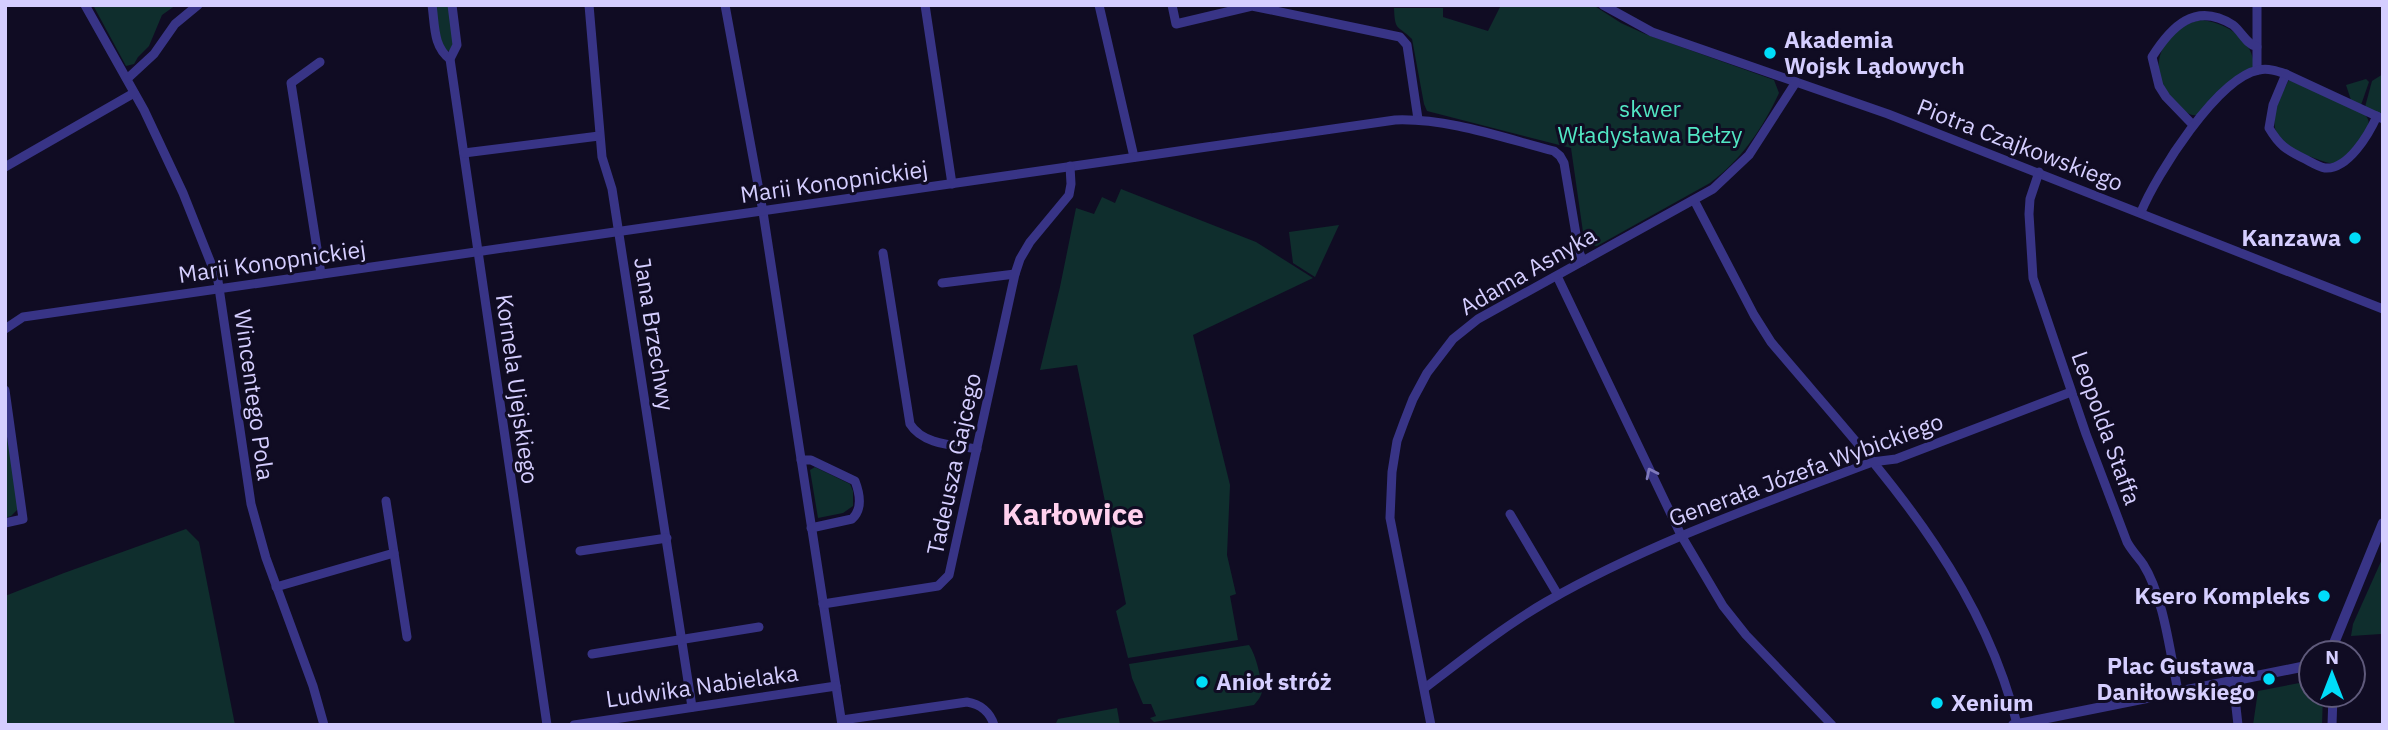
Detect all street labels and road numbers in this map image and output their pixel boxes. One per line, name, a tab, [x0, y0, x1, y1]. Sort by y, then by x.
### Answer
street label: Piotra Czajkowskiego	[1913, 91, 2128, 197]
street label: Marii Konopnickiej	[738, 153, 930, 209]
street label: Adama Asnyka	[1454, 219, 1601, 321]
street label: Marii Konopnickiej	[176, 233, 368, 289]
street label: Jana Brzechwy	[628, 255, 682, 413]
street label: Kornela Ujejskiego	[490, 292, 546, 486]
street label: Wincentego Pola	[228, 307, 282, 482]
street label: Leopolda Staffa	[2065, 347, 2149, 509]
street label: Tadeusza Gajcego	[919, 370, 987, 557]
street label: Generała Józefa Wybickiego	[1664, 405, 1947, 533]
street label: Ludwika Nabielaka	[604, 657, 800, 713]

